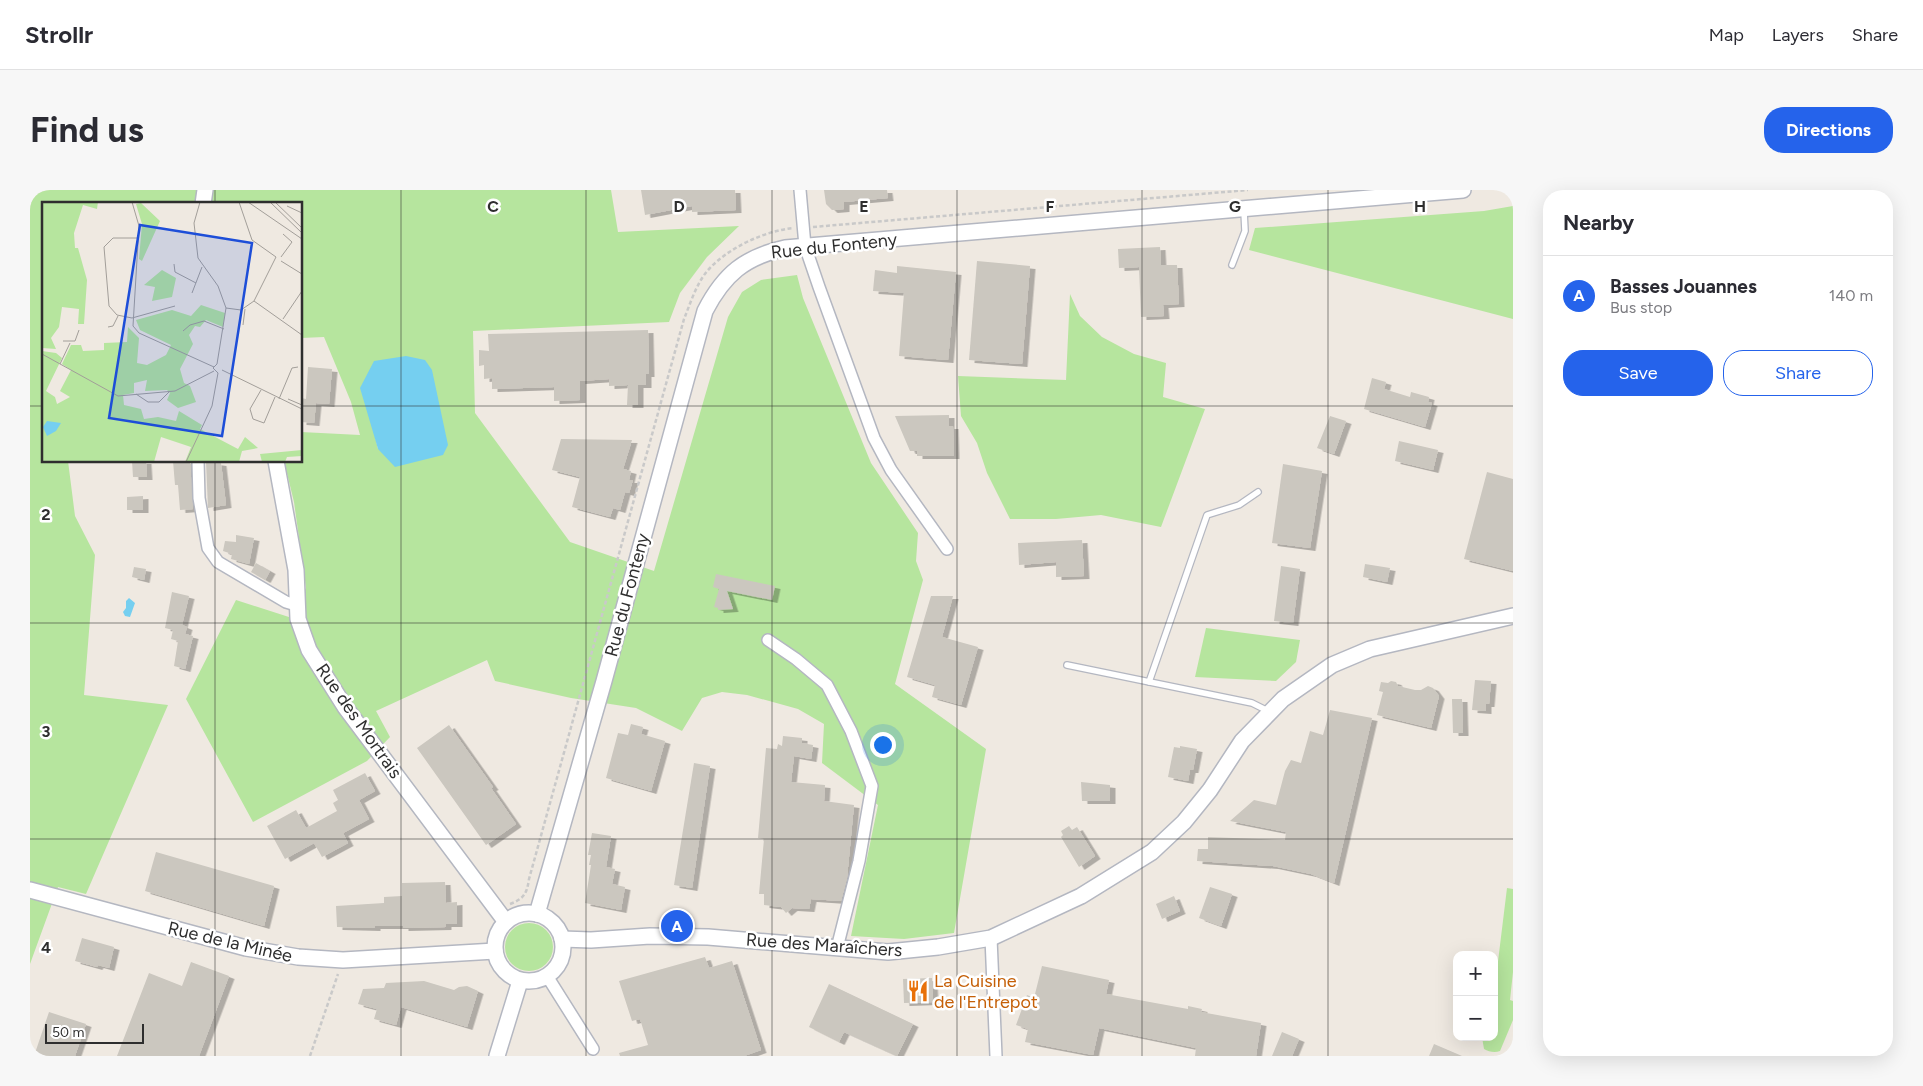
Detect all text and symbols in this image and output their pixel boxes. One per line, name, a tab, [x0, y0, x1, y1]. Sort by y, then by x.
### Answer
text: Strollr	[25, 20, 93, 49]
text: Map	[1709, 24, 1744, 46]
text: Layers	[1772, 24, 1824, 46]
text: Share	[1852, 24, 1898, 46]
button: Directions	[1764, 107, 1893, 153]
text: Find us	[30, 109, 144, 151]
text: C	[487, 197, 499, 216]
text: D	[673, 197, 685, 216]
text: E	[859, 197, 869, 216]
text: F	[1046, 197, 1055, 216]
text: G	[1229, 197, 1241, 216]
text: H	[1414, 197, 1426, 216]
inset map	[42, 202, 302, 462]
text: Nearby	[1563, 210, 1634, 235]
street label: Rue du Fonteny	[770, 228, 899, 264]
text: Basses Jouannes	[1610, 275, 1757, 298]
text: A	[1573, 286, 1585, 305]
text: 140 m	[1829, 286, 1873, 305]
text: Bus stop	[1610, 298, 1672, 317]
button: Save	[1563, 350, 1713, 396]
button: Share	[1723, 350, 1873, 396]
text: 2	[41, 505, 51, 524]
street label: Rue du Fonteny	[600, 530, 654, 659]
street label: Rue des Mortrais	[311, 659, 407, 783]
text: 3	[42, 722, 51, 741]
your location	[870, 732, 896, 758]
pin: A	[661, 907, 693, 945]
street label: Rue de la Minée	[166, 917, 295, 967]
street label: Rue des Maraîchers	[745, 929, 903, 961]
text: 4	[41, 938, 51, 957]
map controls	[1453, 951, 1498, 1041]
button: +	[1453, 951, 1498, 996]
place label: La Cuisine de l'Entrepot	[934, 970, 1038, 1013]
restaurant icon: La Cuisine de l'Entrepot	[905, 978, 931, 1004]
button: −	[1453, 996, 1498, 1041]
scale bar	[45, 1021, 144, 1044]
text: 50 m	[52, 1024, 84, 1041]

